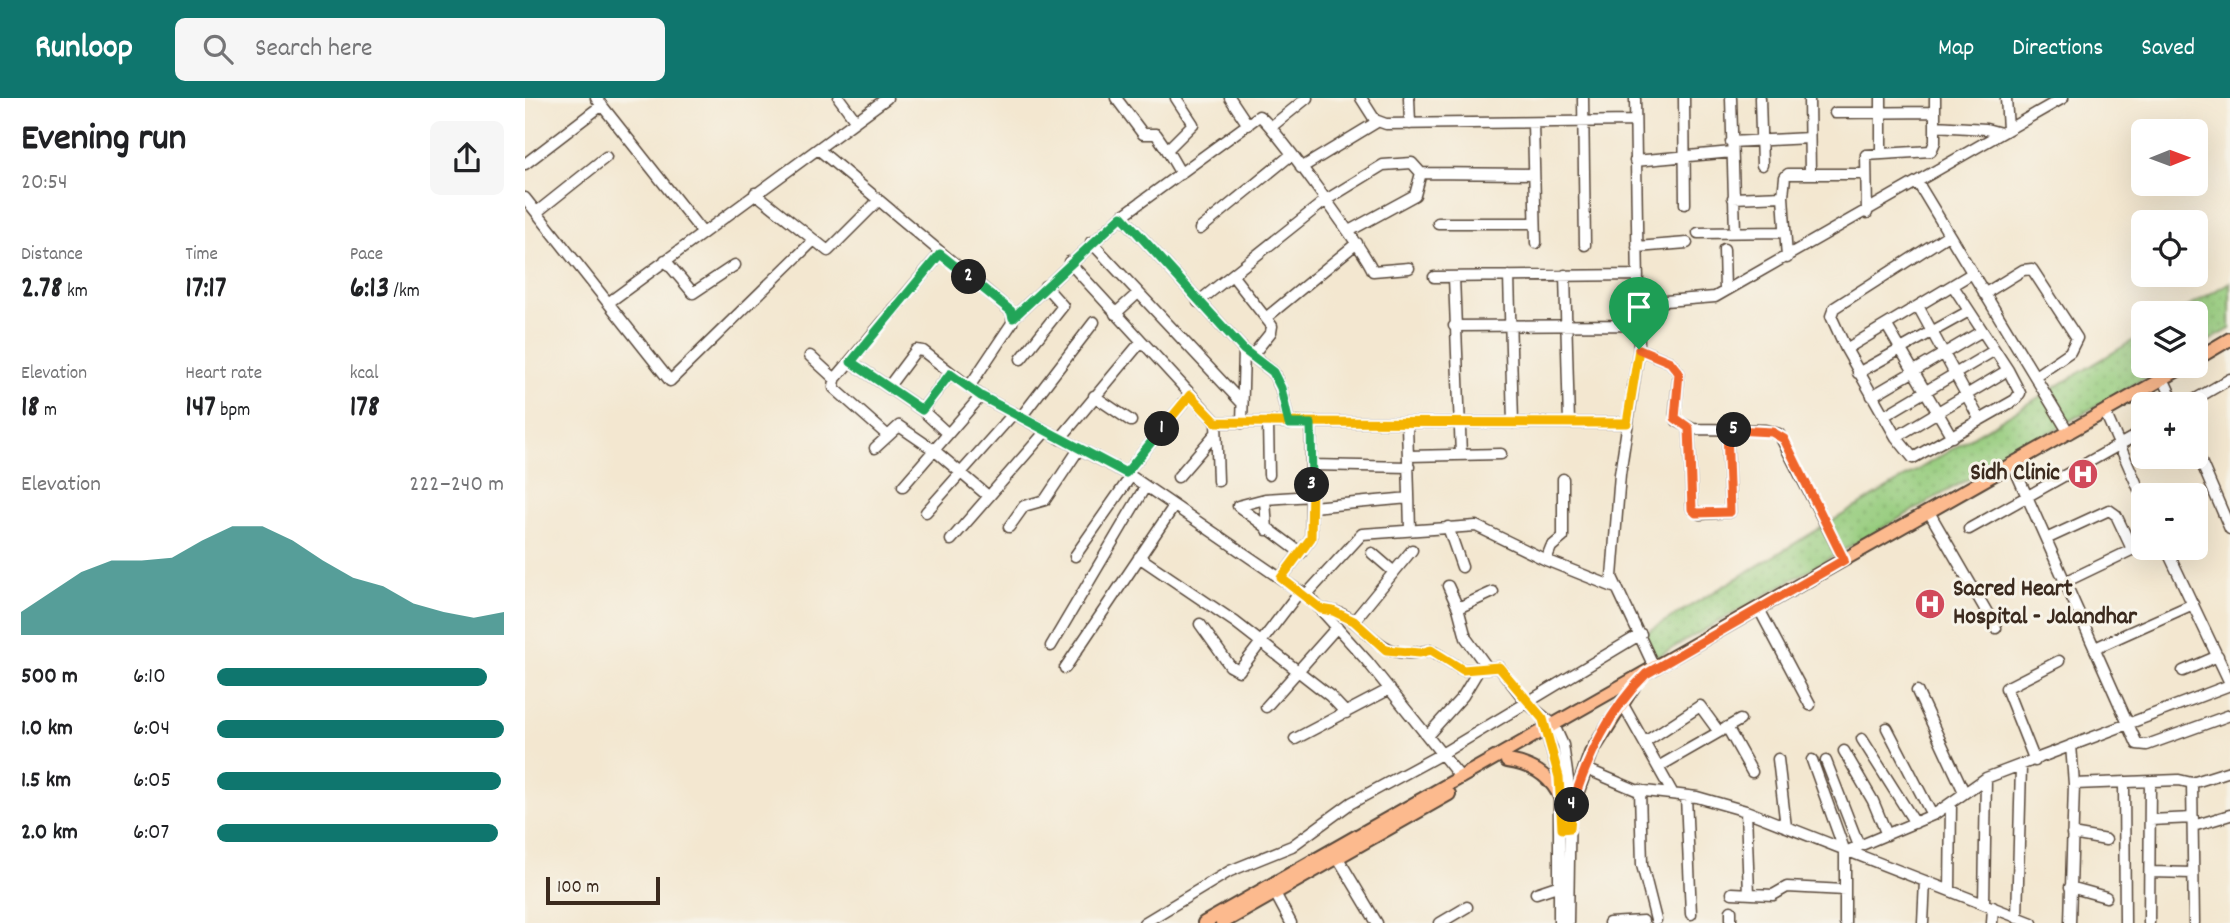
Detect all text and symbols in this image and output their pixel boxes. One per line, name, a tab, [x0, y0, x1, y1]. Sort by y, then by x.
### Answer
search box	[175, 18, 665, 81]
text: Runloop	[35, 26, 133, 73]
icon: search	[199, 30, 237, 68]
text: Search here	[255, 31, 372, 68]
text: Map	[1938, 32, 1974, 66]
text: Directions	[2012, 32, 2103, 66]
text: Saved	[2141, 32, 2195, 66]
text: Evening run	[21, 113, 186, 168]
north arrow	[2131, 119, 2209, 196]
map controls	[2131, 119, 2208, 560]
button: share	[430, 121, 504, 195]
text: 20:54	[21, 167, 68, 200]
button: locate	[2131, 210, 2208, 287]
text: Distance	[21, 242, 83, 269]
text: Time	[185, 242, 218, 269]
text: Pace	[350, 242, 383, 269]
pin: 2	[951, 260, 987, 294]
text: 2	[964, 263, 973, 290]
text: 2.78	[21, 269, 63, 312]
text: 17:17	[185, 269, 226, 312]
text: 6:13	[350, 269, 389, 312]
pin	[1609, 277, 1669, 349]
text: km	[63, 279, 88, 306]
text: /km	[389, 279, 420, 306]
icon: arrive	[1620, 288, 1658, 326]
button: layers	[2131, 301, 2208, 378]
text: Elevation	[21, 361, 87, 388]
text: Heart rate	[185, 361, 262, 388]
text: kcal	[350, 361, 379, 388]
text: 18	[21, 388, 40, 431]
text: 147	[185, 388, 216, 431]
text: 178	[350, 388, 380, 431]
button: +	[2131, 392, 2208, 469]
text: m	[40, 398, 57, 425]
text: bpm	[216, 398, 250, 425]
pin: 1	[1145, 412, 1179, 446]
pin: 5	[1717, 412, 1751, 448]
text: 1	[1159, 415, 1164, 442]
text: 5	[1729, 416, 1738, 443]
place label: Sidh Clinic	[1970, 457, 2060, 491]
hospital icon: Sidh Clinic	[2066, 457, 2100, 491]
pin: 3	[1295, 468, 1329, 502]
text: Elevation	[21, 469, 101, 502]
text: 222–240 m	[409, 469, 504, 502]
text: 3	[1307, 471, 1316, 498]
button: −	[2131, 483, 2208, 560]
place label: Sacred Heart Hospital - Jalandhar	[1953, 573, 2138, 635]
hospital icon: Sacred Heart Hospital - Jalandhar	[1913, 587, 1947, 621]
text: 500 m	[21, 661, 78, 694]
text: 6:10	[133, 661, 166, 694]
text: 1.0 km	[21, 713, 73, 746]
text: 6:04	[133, 713, 170, 746]
text: 1.5 km	[21, 765, 71, 798]
text: 6:05	[133, 765, 171, 798]
pin: 4	[1555, 788, 1589, 822]
text: 4	[1568, 791, 1575, 818]
text: 2.0 km	[21, 817, 78, 850]
text: 6:07	[133, 817, 169, 850]
scale bar	[546, 874, 660, 906]
text: 100 m	[557, 875, 599, 902]

